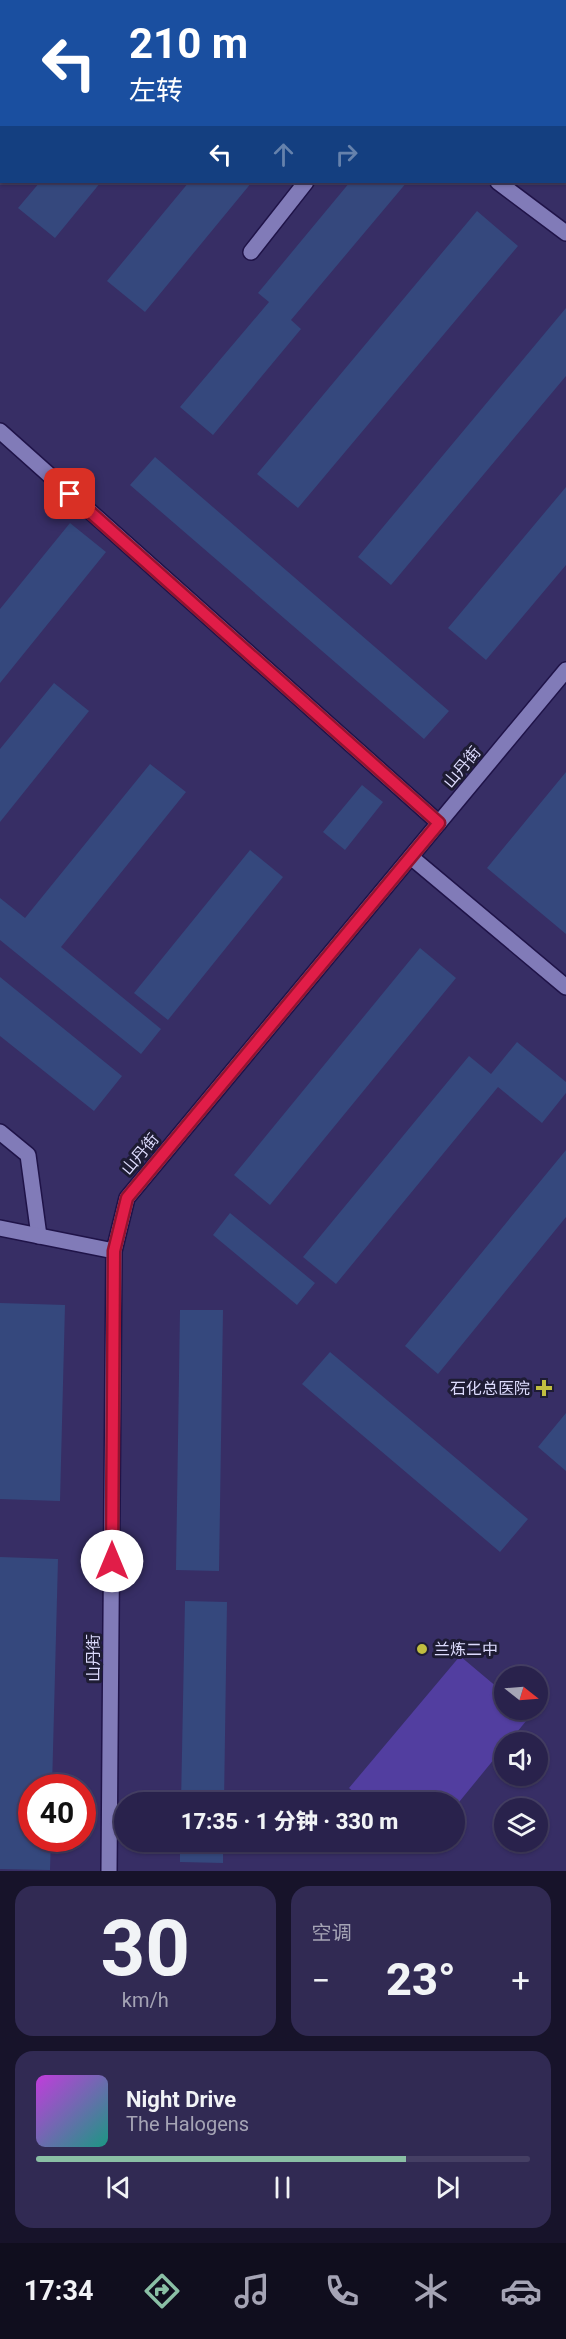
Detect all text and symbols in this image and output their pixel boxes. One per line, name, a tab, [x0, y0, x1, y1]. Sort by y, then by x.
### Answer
text: 210 m	[129, 19, 248, 68]
icon: left	[30, 24, 108, 102]
text: 左转	[129, 75, 183, 107]
icon: left	[204, 138, 237, 171]
icon: ahead	[267, 138, 300, 171]
icon: right	[330, 138, 363, 171]
pin	[44, 468, 95, 519]
icon: arrive	[53, 477, 86, 510]
street label: 山丹街	[439, 743, 485, 791]
street label: 山丹街	[117, 1130, 163, 1178]
place label: 石化总医院	[450, 1379, 530, 1398]
marker: 石化总医院	[535, 1379, 553, 1397]
position arrow	[80, 1529, 144, 1593]
street label: 山丹街	[84, 1634, 103, 1682]
place label: 兰炼二中	[434, 1640, 498, 1659]
marker: 兰炼二中	[415, 1642, 429, 1656]
north arrow	[494, 1666, 548, 1720]
map controls	[494, 1666, 548, 1852]
button: sound	[494, 1732, 548, 1786]
speed limit sign: 40	[18, 1774, 96, 1852]
button: layers	[494, 1798, 548, 1852]
text: 17:35 · 1 分钟 · 330 m	[181, 1809, 398, 1834]
text: 30	[100, 1903, 190, 1994]
text: 空调	[312, 1921, 352, 1945]
text: 23°	[386, 1953, 456, 2006]
text: −	[312, 1961, 330, 2000]
text: +	[511, 1961, 530, 2000]
text: km/h	[122, 1988, 169, 2012]
text: Night Drive	[126, 2087, 236, 2112]
text: The Halogens	[126, 2112, 249, 2136]
icon: previous	[102, 2171, 135, 2204]
icon: pause	[266, 2171, 299, 2204]
icon: next	[431, 2171, 464, 2204]
icon: directions	[141, 2270, 183, 2312]
icon: music	[231, 2270, 273, 2312]
icon: phone	[321, 2270, 363, 2312]
icon: climate	[410, 2270, 452, 2312]
icon: car	[500, 2270, 542, 2312]
text: 17:34	[24, 2275, 93, 2307]

